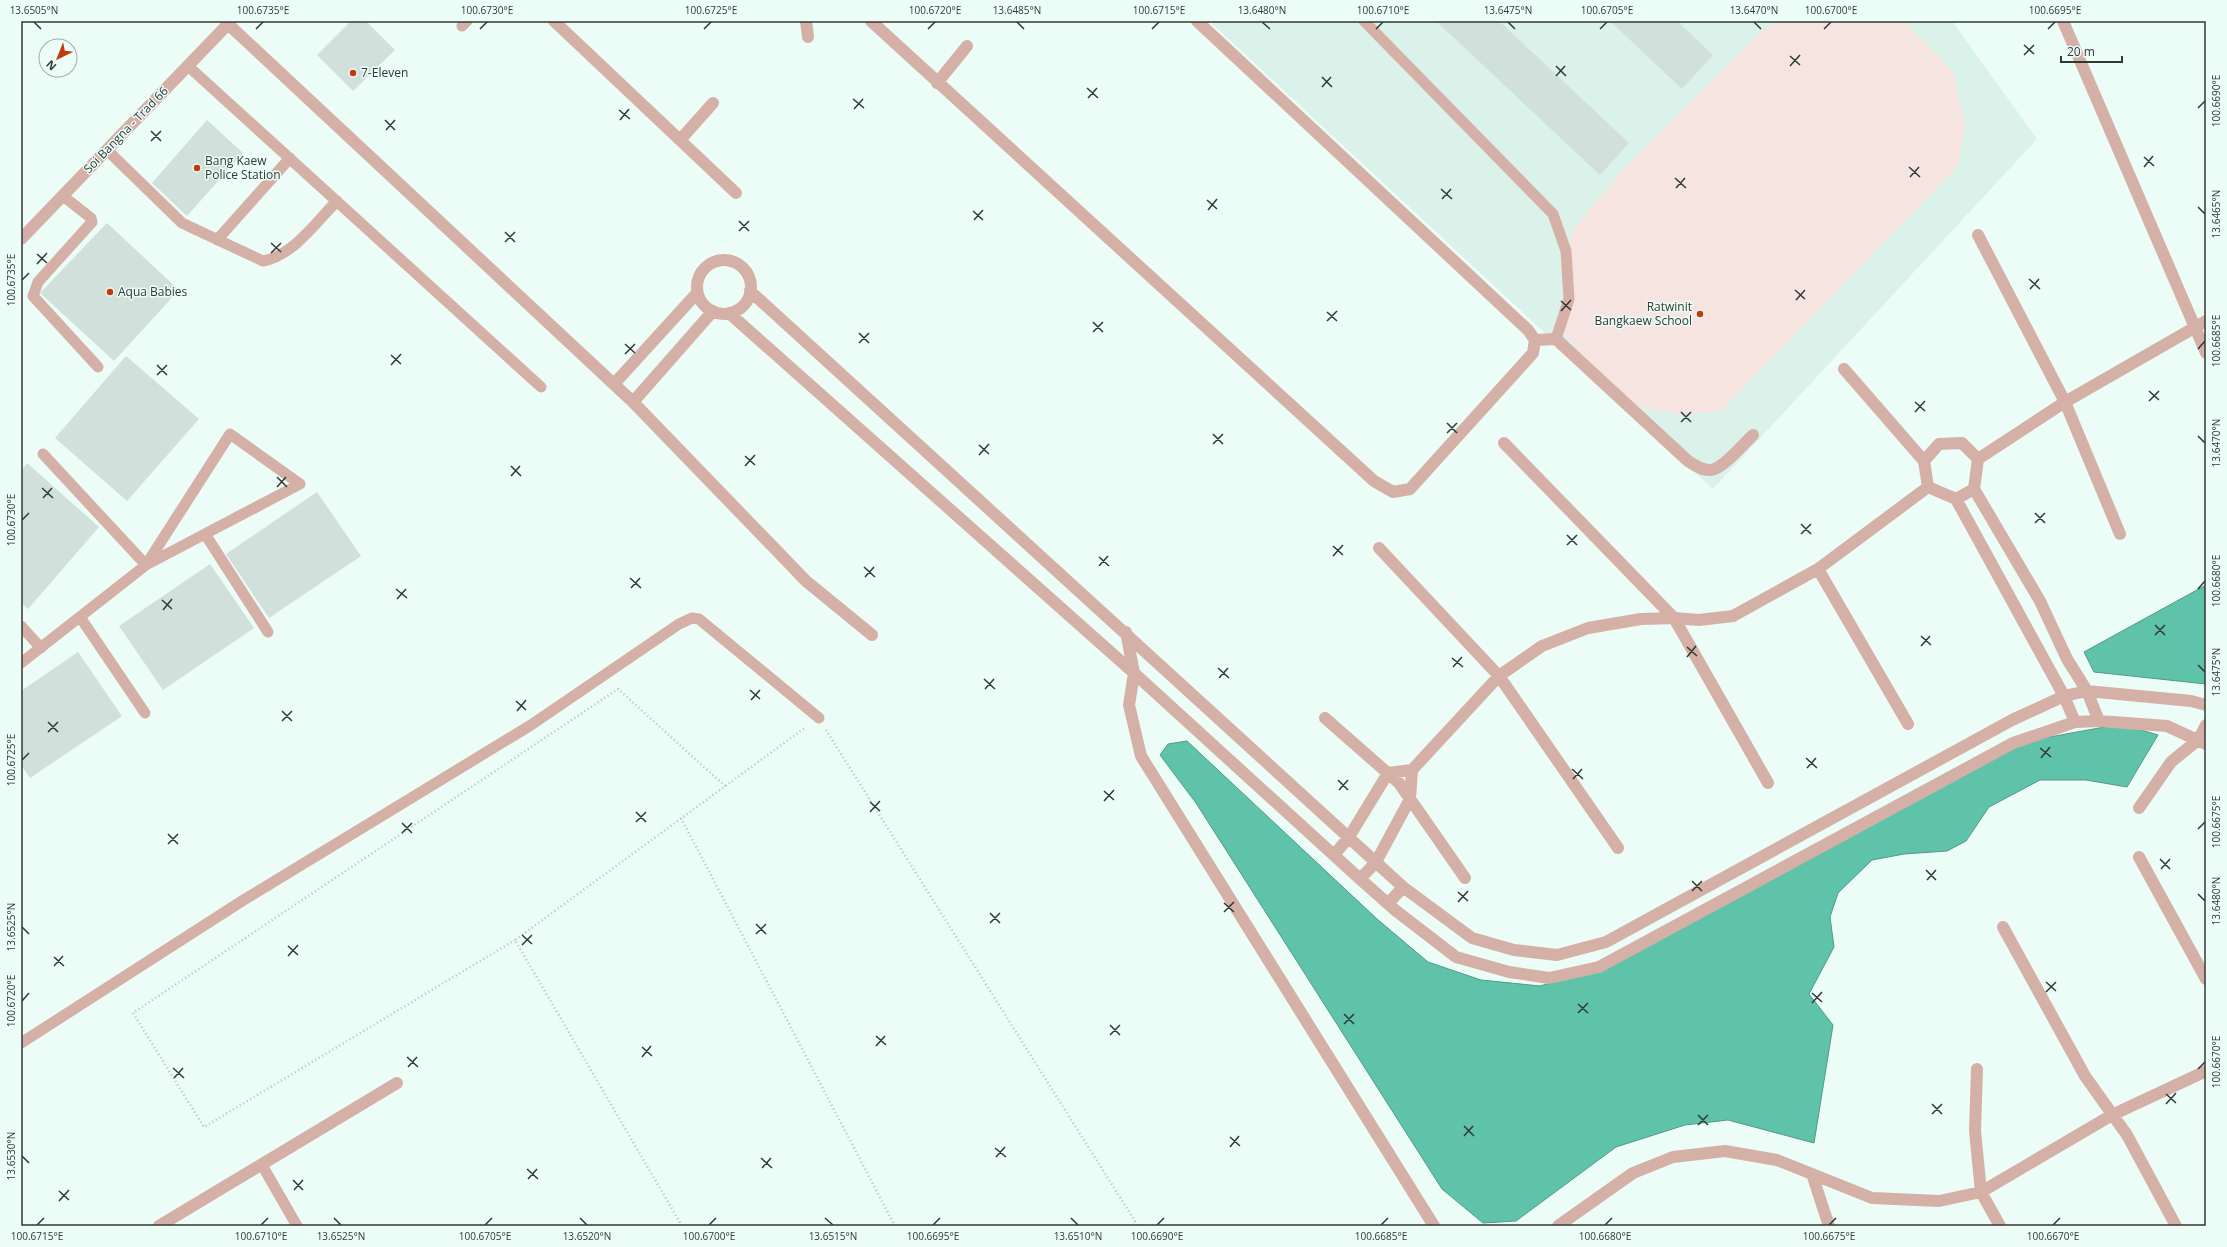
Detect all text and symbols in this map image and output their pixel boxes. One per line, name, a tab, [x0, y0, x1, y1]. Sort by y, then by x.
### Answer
text: 13.6505°N	[10, 3, 58, 17]
text: 100.6735°E	[237, 3, 289, 17]
text: 100.6730°E	[461, 3, 513, 17]
text: 100.6725°E	[685, 3, 737, 17]
text: 100.6720°E	[909, 3, 961, 17]
text: 13.6485°N	[993, 3, 1041, 17]
text: 100.6715°E	[1133, 3, 1185, 17]
text: 13.6480°N	[1238, 3, 1286, 17]
text: 100.6710°E	[1357, 3, 1409, 17]
text: 13.6475°N	[1484, 3, 1532, 17]
text: 100.6705°E	[1581, 3, 1633, 17]
text: 13.6470°N	[1730, 3, 1778, 17]
text: 100.6700°E	[1805, 3, 1857, 17]
text: 100.6695°E	[2029, 3, 2081, 17]
north arrow	[38, 38, 78, 78]
scale bar	[2061, 38, 2122, 64]
text: 20 m	[2067, 43, 2095, 60]
text: N	[42, 57, 59, 74]
place label: 7-Eleven	[361, 64, 408, 81]
marker: 7-Eleven	[348, 68, 358, 78]
text: 100.6690°E	[2209, 75, 2223, 127]
street label: Soi Bangna - Trad 66	[80, 82, 172, 177]
place label: Bang Kaew Police Station	[205, 152, 281, 183]
marker: Bang Kaew Police Station	[192, 163, 202, 173]
text: 13.6465°N	[2209, 190, 2223, 238]
text: 100.6735°E	[4, 254, 18, 306]
place label: Aqua Babies	[118, 283, 188, 300]
marker: Aqua Babies	[105, 287, 115, 297]
place label: Ratwinit Bangkaew School	[1594, 298, 1692, 329]
marker: Ratwinit Bangkaew School	[1695, 309, 1705, 319]
text: 100.6685°E	[2209, 315, 2223, 367]
text: 13.6470°N	[2209, 419, 2223, 467]
text: 100.6730°E	[4, 494, 18, 546]
text: 100.6680°E	[2209, 555, 2223, 607]
text: 13.6475°N	[2209, 648, 2223, 696]
text: 100.6725°E	[4, 734, 18, 786]
text: 100.6675°E	[2209, 796, 2223, 848]
text: 13.6480°N	[2209, 877, 2223, 925]
text: 13.6525°N	[4, 903, 18, 951]
text: 100.6720°E	[4, 975, 18, 1027]
text: 100.6670°E	[2209, 1036, 2223, 1088]
text: 13.6530°N	[4, 1132, 18, 1180]
text: 100.6715°E	[11, 1229, 63, 1243]
text: 100.6710°E	[235, 1229, 287, 1243]
text: 13.6525°N	[317, 1229, 365, 1243]
text: 100.6705°E	[459, 1229, 511, 1243]
text: 13.6520°N	[563, 1229, 611, 1243]
text: 100.6700°E	[683, 1229, 735, 1243]
text: 13.6515°N	[809, 1229, 857, 1243]
text: 100.6695°E	[907, 1229, 959, 1243]
text: 13.6510°N	[1054, 1229, 1102, 1243]
text: 100.6690°E	[1131, 1229, 1183, 1243]
text: 100.6685°E	[1355, 1229, 1407, 1243]
text: 100.6680°E	[1579, 1229, 1631, 1243]
text: 100.6675°E	[1803, 1229, 1855, 1243]
text: 100.6670°E	[2027, 1229, 2079, 1243]

